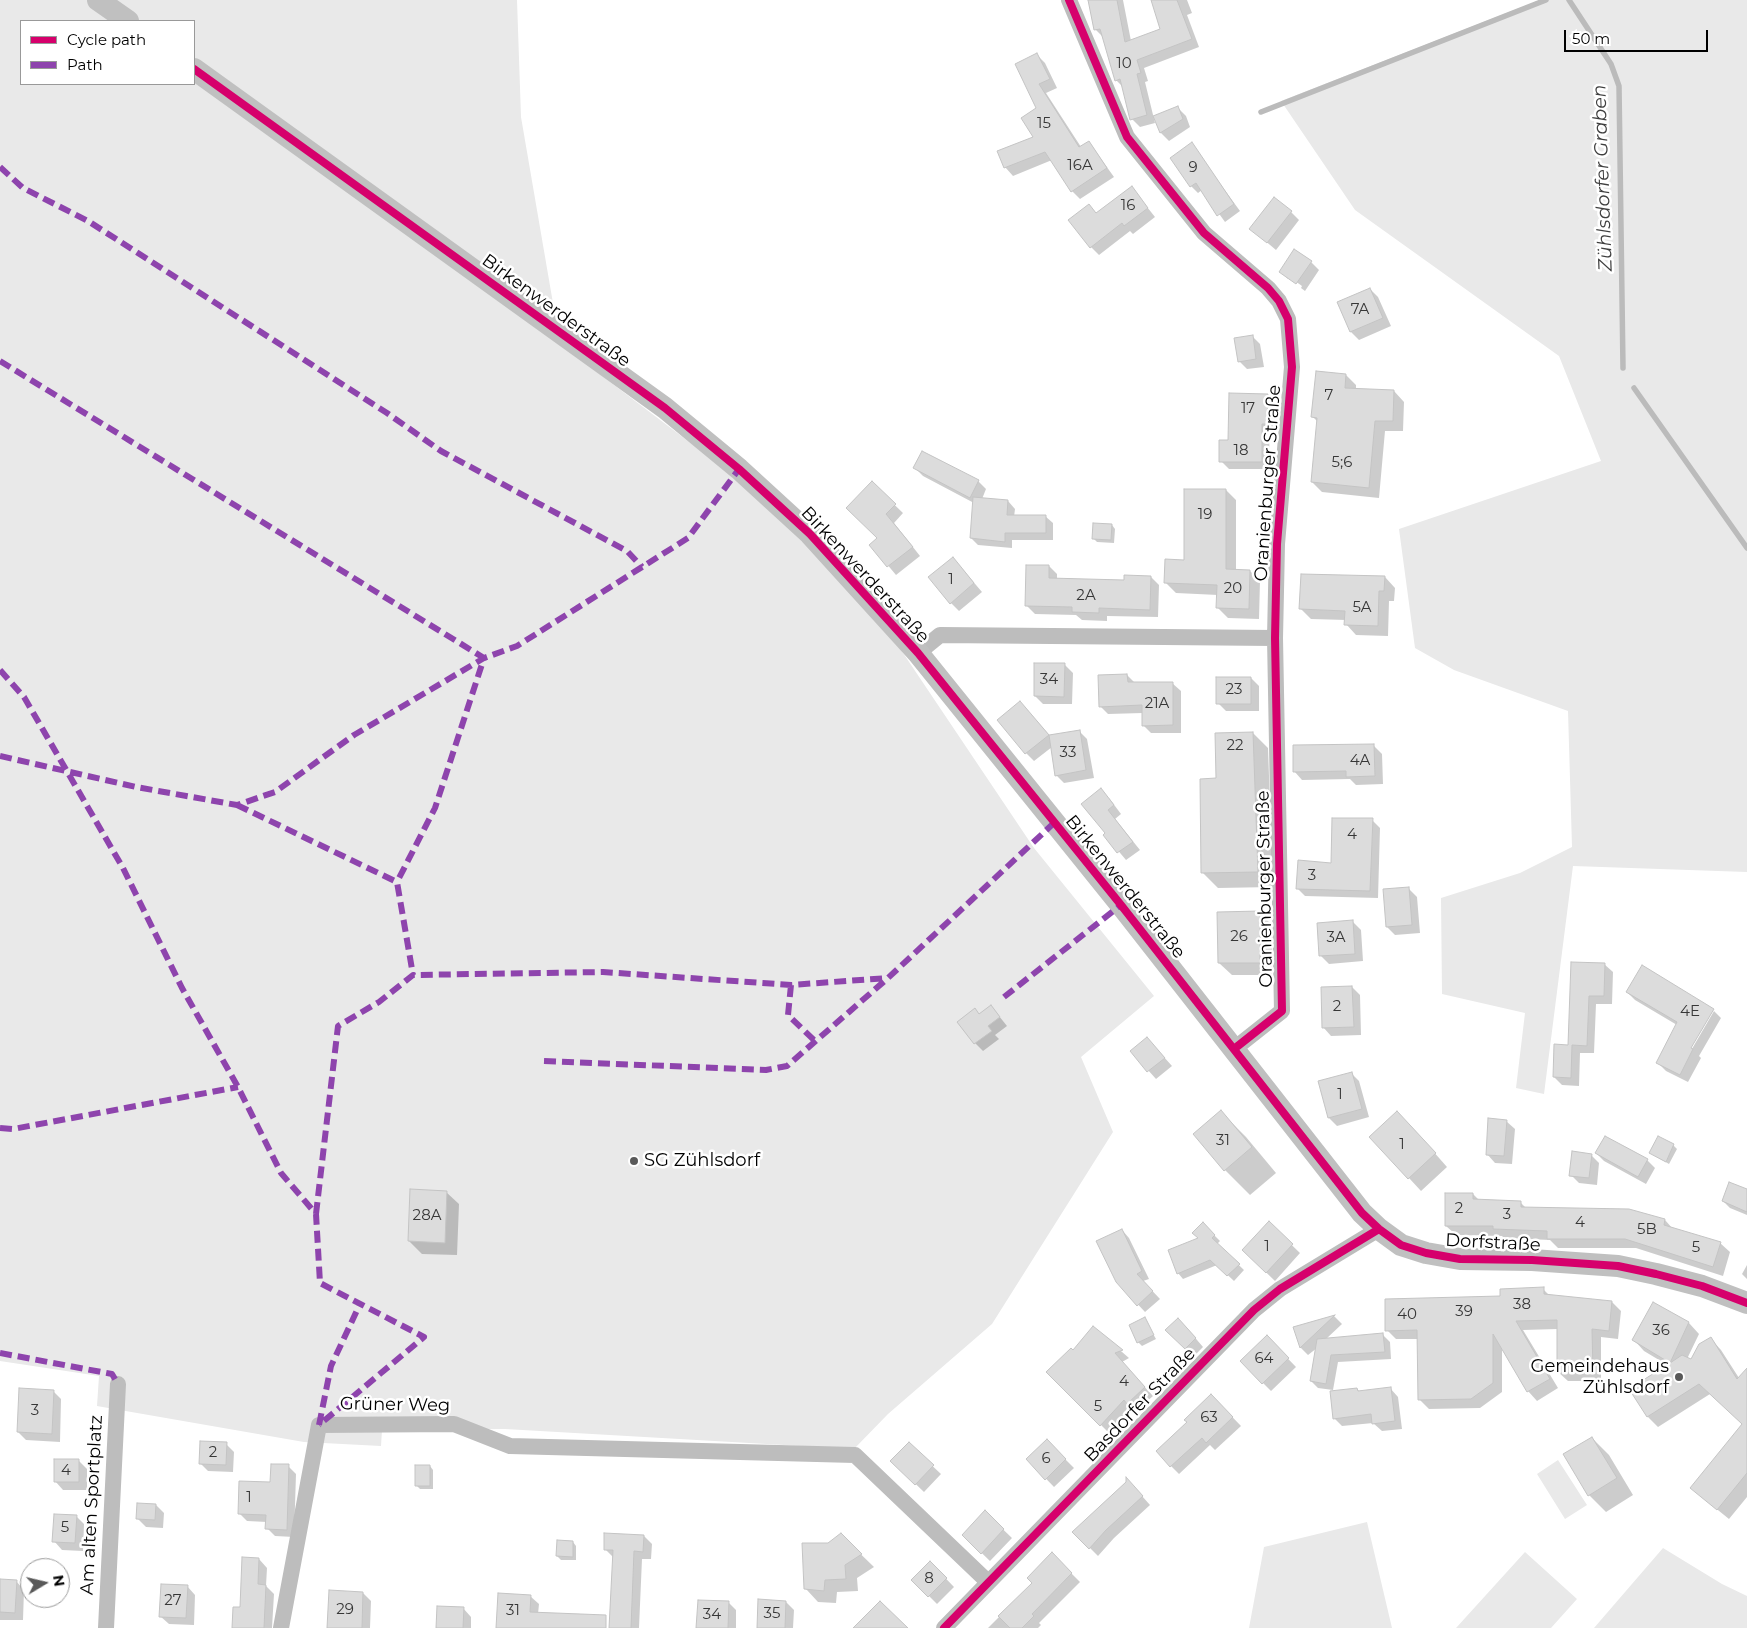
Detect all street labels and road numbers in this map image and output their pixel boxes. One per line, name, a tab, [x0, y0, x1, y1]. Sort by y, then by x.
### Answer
street label: Birkenwerderstraße	[477, 250, 635, 372]
street label: Oranienburger Straße	[1250, 384, 1286, 582]
street label: Birkenwerderstraße	[796, 502, 934, 648]
street label: Oranienburger Straße	[1252, 790, 1278, 988]
street label: Birkenwerderstraße	[1060, 811, 1190, 963]
street label: Dorfstraße	[1445, 1230, 1541, 1256]
street label: Basdorfer Straße	[1080, 1343, 1200, 1467]
street label: Grüner Weg	[340, 1393, 450, 1417]
street label: Am alten Sportplatz	[76, 1414, 108, 1596]

